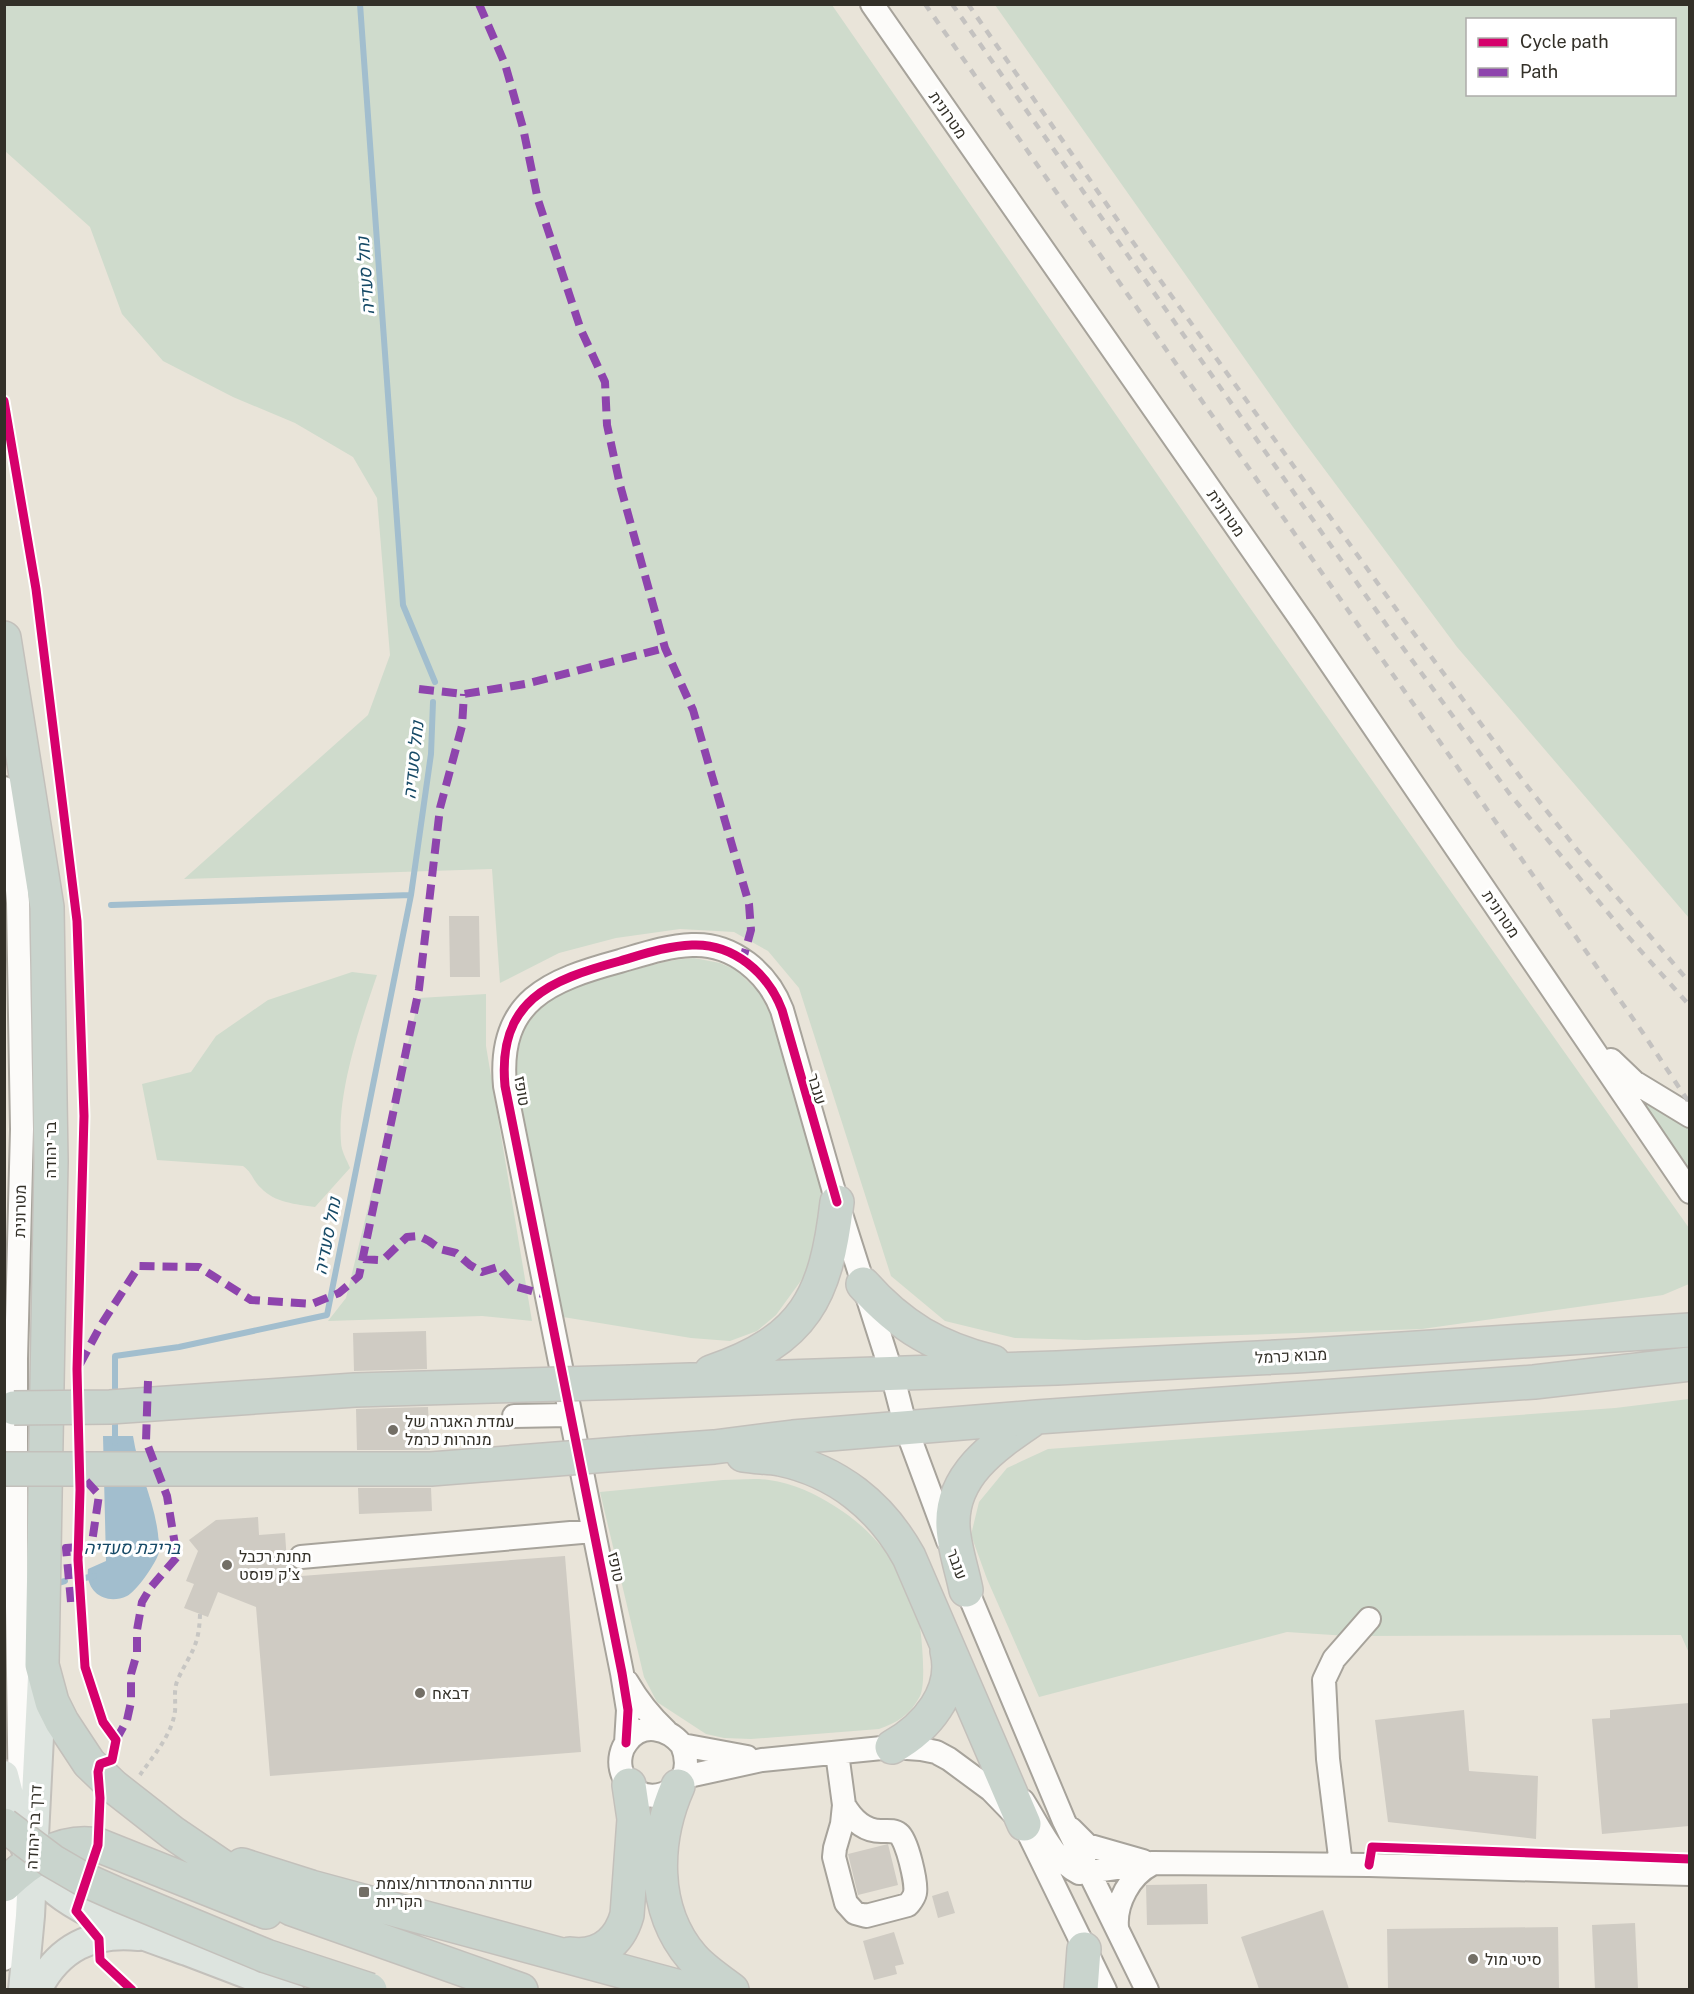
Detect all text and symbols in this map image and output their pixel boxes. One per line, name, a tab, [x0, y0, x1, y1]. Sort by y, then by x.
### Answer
legend	[1466, 18, 1676, 96]
text: Cycle path	[1520, 31, 1609, 52]
text: Path	[1520, 61, 1558, 82]
street label: מטרונית	[925, 88, 971, 142]
water label: נחל סעדיה	[352, 235, 378, 316]
street label: מטרונית	[1203, 486, 1249, 540]
water label: נחל סעדיה	[398, 718, 428, 800]
street label: מטרונית	[1478, 887, 1524, 941]
street label: ענבר	[803, 1071, 831, 1107]
street label: טופז	[510, 1075, 534, 1107]
street label: בר יהודה	[41, 1121, 60, 1178]
street label: מטרונית	[10, 1184, 30, 1238]
water label: נחל סעדיה	[309, 1194, 345, 1276]
street label: מבוא כרמל	[1254, 1345, 1328, 1367]
place label: עמדת האגרה של מנהרות כרמל	[405, 1412, 515, 1449]
marker: עמדת האגרה של מנהרות כרמל	[386, 1423, 400, 1437]
water label: בריכת סעדיה	[84, 1537, 181, 1558]
street label: ענבר	[943, 1546, 971, 1582]
place label: תחנת רכבל צ'ק פוסט	[239, 1547, 311, 1584]
street label: טופז	[604, 1550, 628, 1584]
marker: תחנת רכבל צ'ק פוסט	[220, 1558, 234, 1572]
place label: דבאח	[432, 1684, 469, 1703]
marker: דבאח	[413, 1686, 427, 1700]
street label: דרך בר יהודה	[22, 1784, 46, 1870]
place label: שדרות ההסתדרות/צומת הקריות	[376, 1874, 533, 1911]
marker: שדרות ההסתדרות/צומת הקריות	[357, 1885, 371, 1899]
place label: סיטי מול	[1485, 1950, 1542, 1969]
marker: סיטי מול	[1466, 1952, 1480, 1966]

